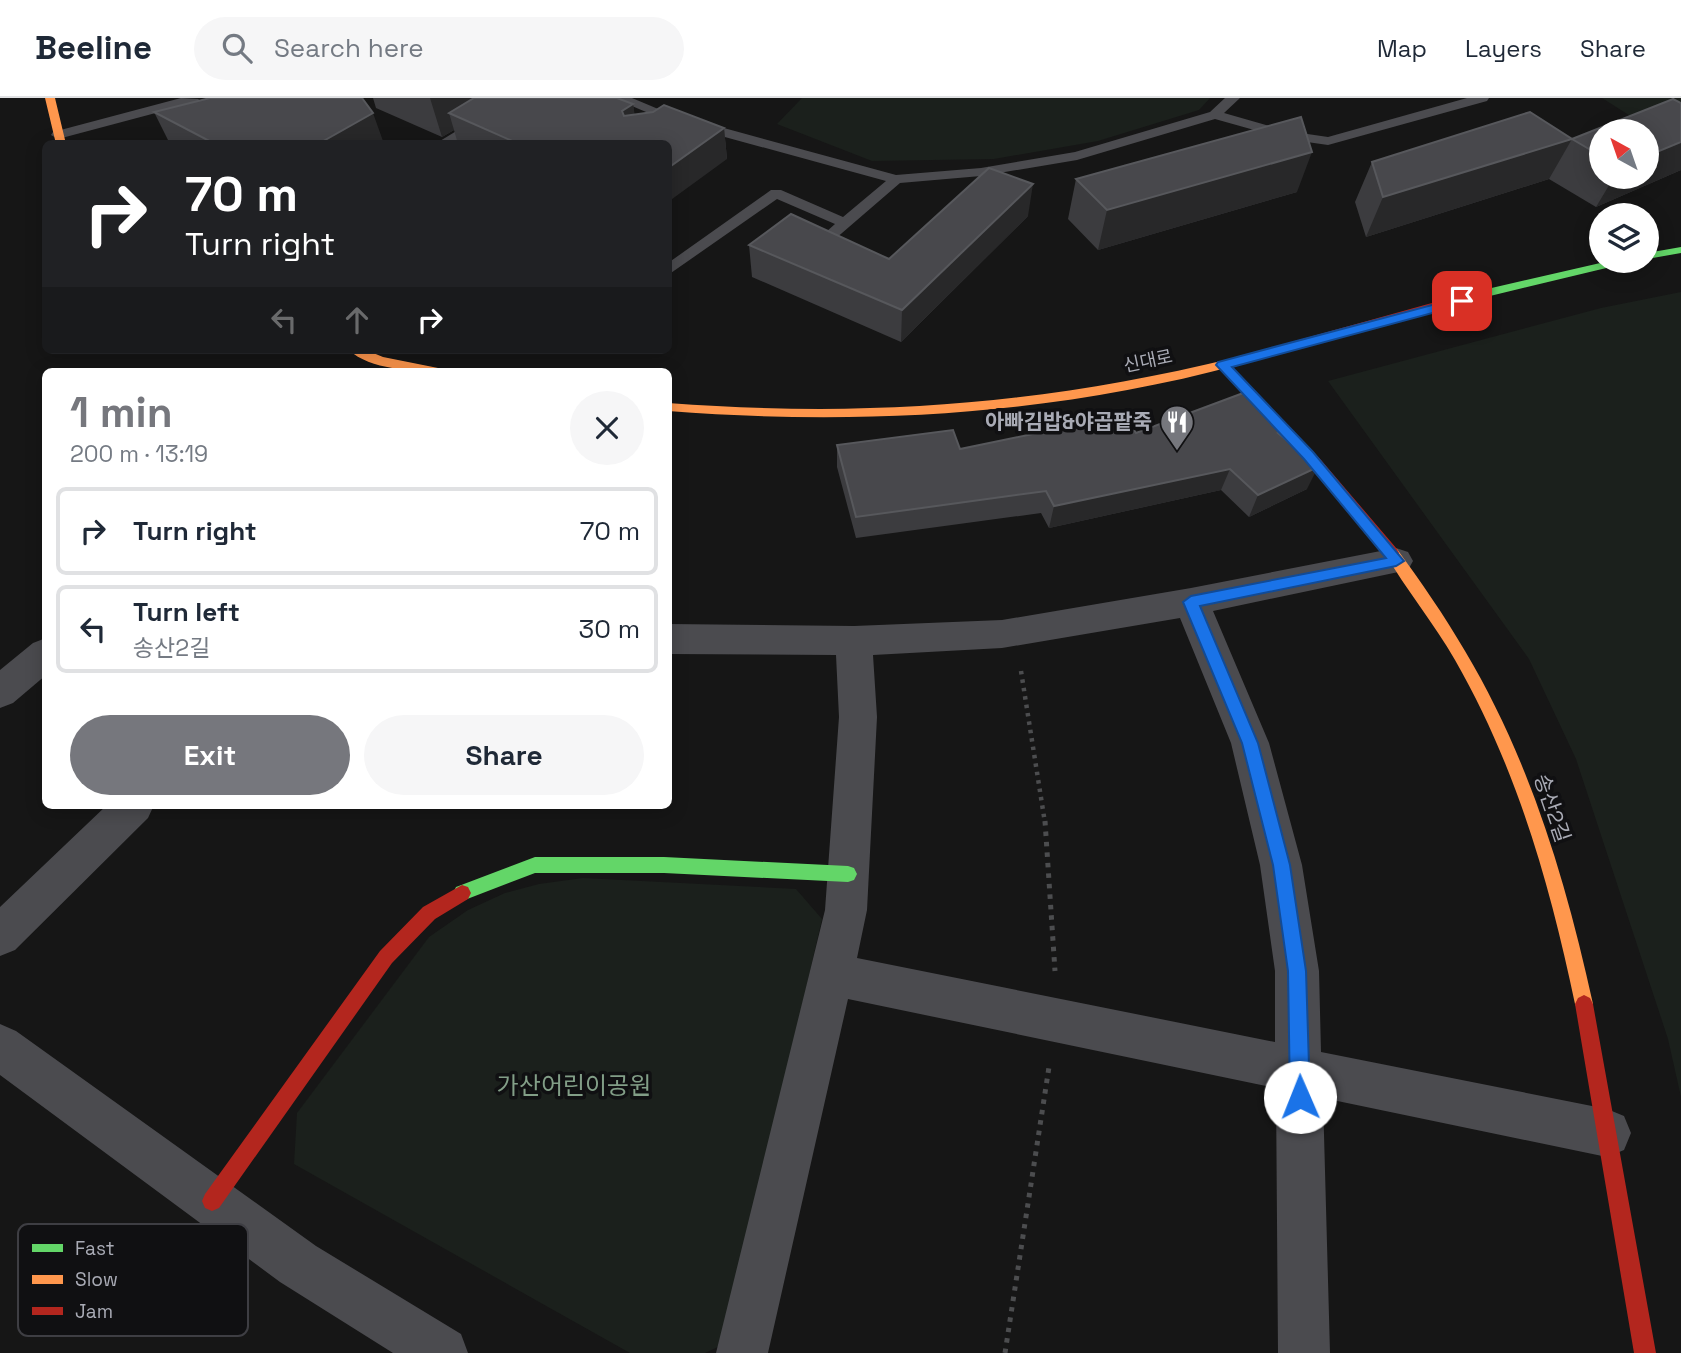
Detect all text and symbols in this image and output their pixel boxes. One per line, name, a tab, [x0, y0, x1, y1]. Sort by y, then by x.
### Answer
search box	[194, 17, 684, 80]
text: Beeline	[35, 27, 152, 69]
icon: search	[218, 29, 256, 67]
text: Search here	[274, 31, 424, 65]
text: Map	[1377, 33, 1427, 64]
text: Layers	[1465, 33, 1542, 64]
text: Share	[1580, 33, 1646, 64]
north arrow	[1589, 119, 1659, 189]
map controls	[1589, 119, 1659, 273]
text: 70 m	[185, 163, 298, 225]
icon: right	[70, 168, 161, 259]
button: layers	[1589, 203, 1659, 273]
text: Turn right	[185, 224, 335, 264]
pin	[1432, 271, 1492, 331]
icon: arrive	[1443, 282, 1481, 320]
icon: left	[265, 301, 303, 339]
icon: ahead	[338, 301, 376, 339]
icon: right	[411, 301, 449, 339]
street label: 신대로	[1121, 344, 1175, 377]
text: 1 min	[70, 386, 173, 439]
button: close	[570, 391, 644, 465]
restaurant icon: 아빠김밥&야곱팥죽	[1158, 403, 1196, 452]
place label: 아빠김밥&야곱팥죽	[985, 408, 1152, 435]
text: 200 m · 13:19	[70, 439, 208, 469]
icon: right	[74, 512, 112, 550]
text: Turn right	[133, 514, 257, 548]
text: 70 m	[580, 514, 640, 548]
text: Turn left	[133, 595, 240, 629]
icon: left	[74, 610, 112, 648]
text: 30 m	[579, 612, 640, 646]
text: 송산2길	[133, 633, 210, 663]
button: Exit	[70, 715, 350, 795]
button: Share	[364, 715, 644, 795]
street label: 송산2길	[1528, 770, 1577, 846]
position arrow	[1263, 1060, 1337, 1134]
park label: 가산어린이공원	[497, 1070, 651, 1101]
legend	[18, 1224, 248, 1336]
text: Fast	[75, 1236, 115, 1261]
text: Slow	[75, 1267, 118, 1292]
text: Jam	[75, 1299, 113, 1324]

